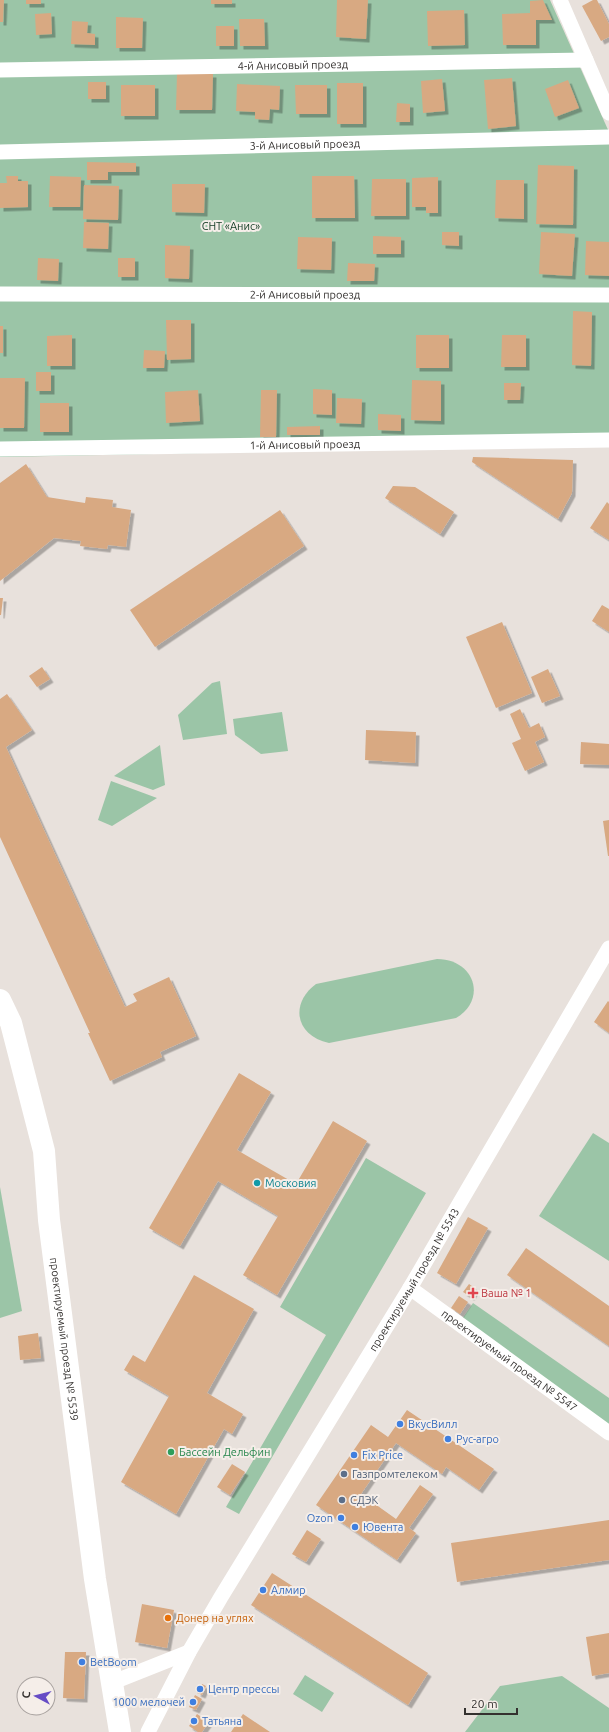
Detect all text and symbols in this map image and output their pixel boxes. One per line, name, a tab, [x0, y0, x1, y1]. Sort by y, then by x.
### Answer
street label: 4-й Анисовый проезд	[238, 58, 349, 72]
street label: 3-й Анисовый проезд	[250, 137, 361, 152]
park label: СНТ «Анис»	[202, 220, 260, 232]
street label: 2-й Анисовый проезд	[250, 288, 361, 301]
street label: 1-й Анисовый проезд	[250, 438, 361, 451]
place label: Московия	[265, 1177, 317, 1189]
marker: Московия	[252, 1178, 262, 1188]
street label: проектируемый проезд № 5543	[367, 1206, 461, 1353]
street label: проектируемый проезд № 5539	[48, 1257, 81, 1422]
place label: Ваша № 1	[481, 1287, 532, 1299]
marker: Ваша № 1	[468, 1288, 478, 1298]
street label: проектируемый проезд № 5547	[439, 1307, 579, 1414]
place label: ВкусВилл	[408, 1418, 457, 1430]
marker: ВкусВилл	[395, 1419, 405, 1429]
place label: Рус-агро	[456, 1433, 499, 1445]
marker: Рус-агро	[443, 1434, 453, 1444]
place label: Бассейн Дельфин	[179, 1446, 270, 1458]
marker: Бассейн Дельфин	[166, 1447, 176, 1457]
place label: Fix Price	[362, 1449, 403, 1461]
marker: Fix Price	[349, 1450, 359, 1460]
place label: Газпромтелеком	[352, 1468, 438, 1480]
marker: Газпромтелеком	[339, 1469, 349, 1479]
place label: СДЭК	[350, 1494, 378, 1506]
marker: СДЭК	[337, 1495, 347, 1505]
place label: Ozon	[307, 1512, 333, 1524]
marker: Ozon	[336, 1513, 346, 1523]
place label: Ювента	[363, 1521, 403, 1533]
marker: Ювента	[350, 1522, 360, 1532]
place label: Алмир	[271, 1584, 306, 1596]
marker: Алмир	[258, 1585, 268, 1595]
place label: Донер на углях	[176, 1612, 254, 1624]
marker: Донер на углях	[163, 1613, 173, 1623]
place label: BetBoom	[90, 1656, 137, 1668]
marker: BetBoom	[77, 1657, 87, 1667]
north arrow	[16, 1676, 56, 1716]
place label: Центр прессы	[208, 1683, 279, 1695]
marker: Центр прессы	[195, 1684, 205, 1694]
scale bar	[465, 1690, 517, 1716]
text: С	[20, 1691, 32, 1699]
place label: 1000 мелочей	[112, 1696, 185, 1708]
marker: 1000 мелочей	[188, 1697, 198, 1707]
text: 20 m	[471, 1697, 498, 1710]
place label: Татьяна	[202, 1715, 242, 1727]
marker: Татьяна	[189, 1716, 199, 1726]

